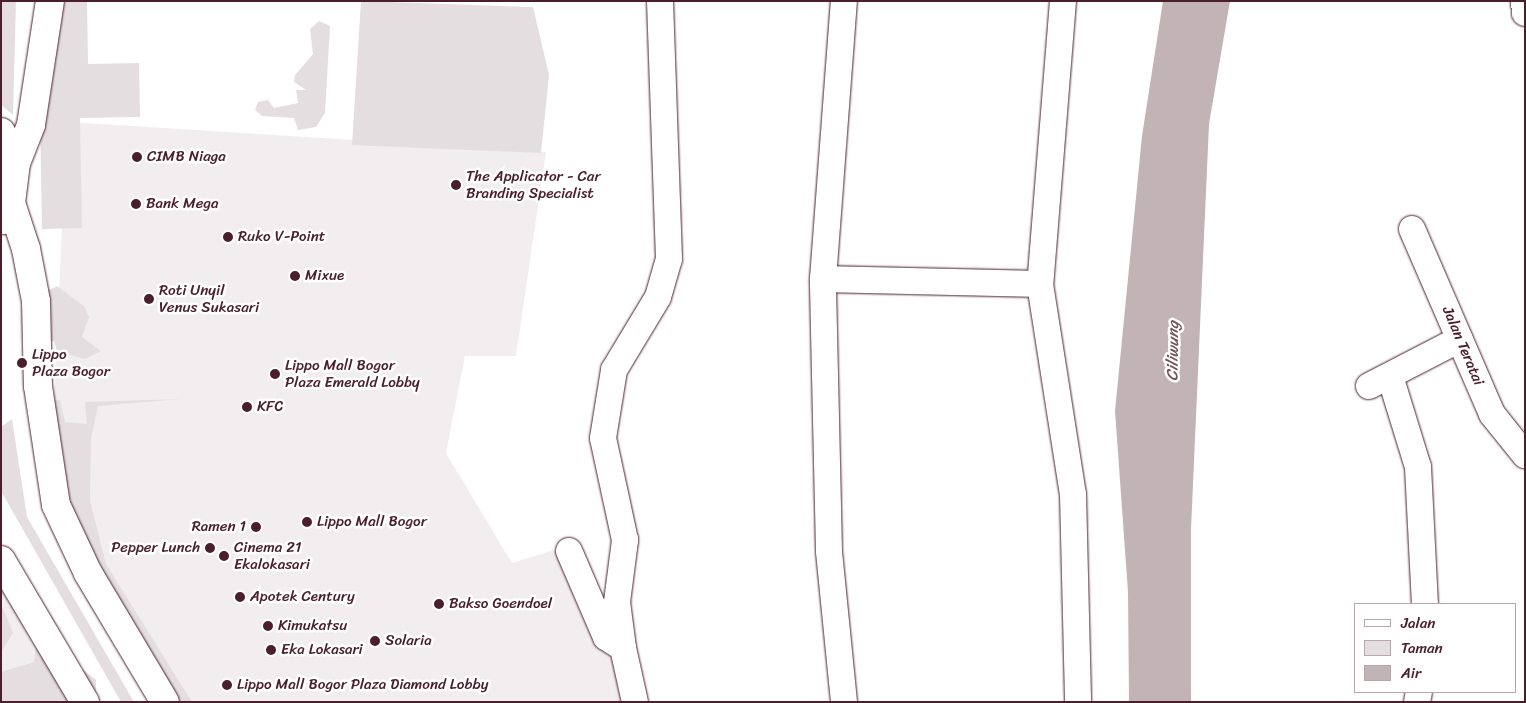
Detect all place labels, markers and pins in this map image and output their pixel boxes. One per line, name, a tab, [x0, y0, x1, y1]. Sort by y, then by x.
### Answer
place label: CIMB Niaga	[147, 148, 226, 166]
marker: CIMB Niaga	[131, 151, 143, 163]
place label: The Applicator - Car Branding Specialist	[466, 167, 601, 202]
marker: The Applicator - Car Branding Specialist	[450, 179, 462, 191]
place label: Bank Mega	[146, 195, 218, 213]
marker: Bank Mega	[130, 198, 142, 210]
place label: Ruko V-Point	[238, 228, 326, 246]
marker: Ruko V-Point	[222, 231, 234, 243]
place label: Mixue	[305, 267, 344, 285]
marker: Mixue	[289, 270, 301, 282]
place label: Roti Unyil Venus Sukasari	[159, 281, 259, 316]
marker: Roti Unyil Venus Sukasari	[143, 293, 155, 305]
place label: Lippo Plaza Bogor	[32, 345, 110, 380]
place label: Lippo Mall Bogor Plaza Emerald Lobby	[285, 356, 420, 391]
marker: Lippo Plaza Bogor	[16, 357, 28, 369]
marker: Lippo Mall Bogor Plaza Emerald Lobby	[269, 368, 281, 380]
place label: KFC	[257, 398, 283, 416]
marker: KFC	[241, 401, 253, 413]
place label: Lippo Mall Bogor	[317, 513, 426, 531]
marker: Lippo Mall Bogor	[301, 516, 313, 528]
place label: Ramen 1	[192, 518, 246, 536]
marker: Ramen 1	[250, 521, 262, 533]
place label: Cinema 21 Ekalokasari	[234, 538, 310, 573]
place label: Pepper Lunch	[111, 539, 200, 557]
marker: Pepper Lunch	[204, 542, 216, 554]
marker: Cinema 21 Ekalokasari	[218, 550, 230, 562]
place label: Apotek Century	[250, 588, 355, 606]
marker: Apotek Century	[234, 591, 246, 603]
place label: Bakso Goendoel	[449, 595, 552, 613]
marker: Bakso Goendoel	[433, 598, 445, 610]
place label: Kimukatsu	[278, 617, 347, 635]
marker: Kimukatsu	[262, 620, 274, 632]
place label: Solaria	[385, 632, 432, 650]
marker: Solaria	[369, 635, 381, 647]
place label: Eka Lokasari	[281, 641, 363, 659]
marker: Eka Lokasari	[265, 644, 277, 656]
place label: Lippo Mall Bogor Plaza Diamond Lobby	[237, 676, 487, 694]
marker: Lippo Mall Bogor Plaza Diamond Lobby	[221, 679, 233, 691]

